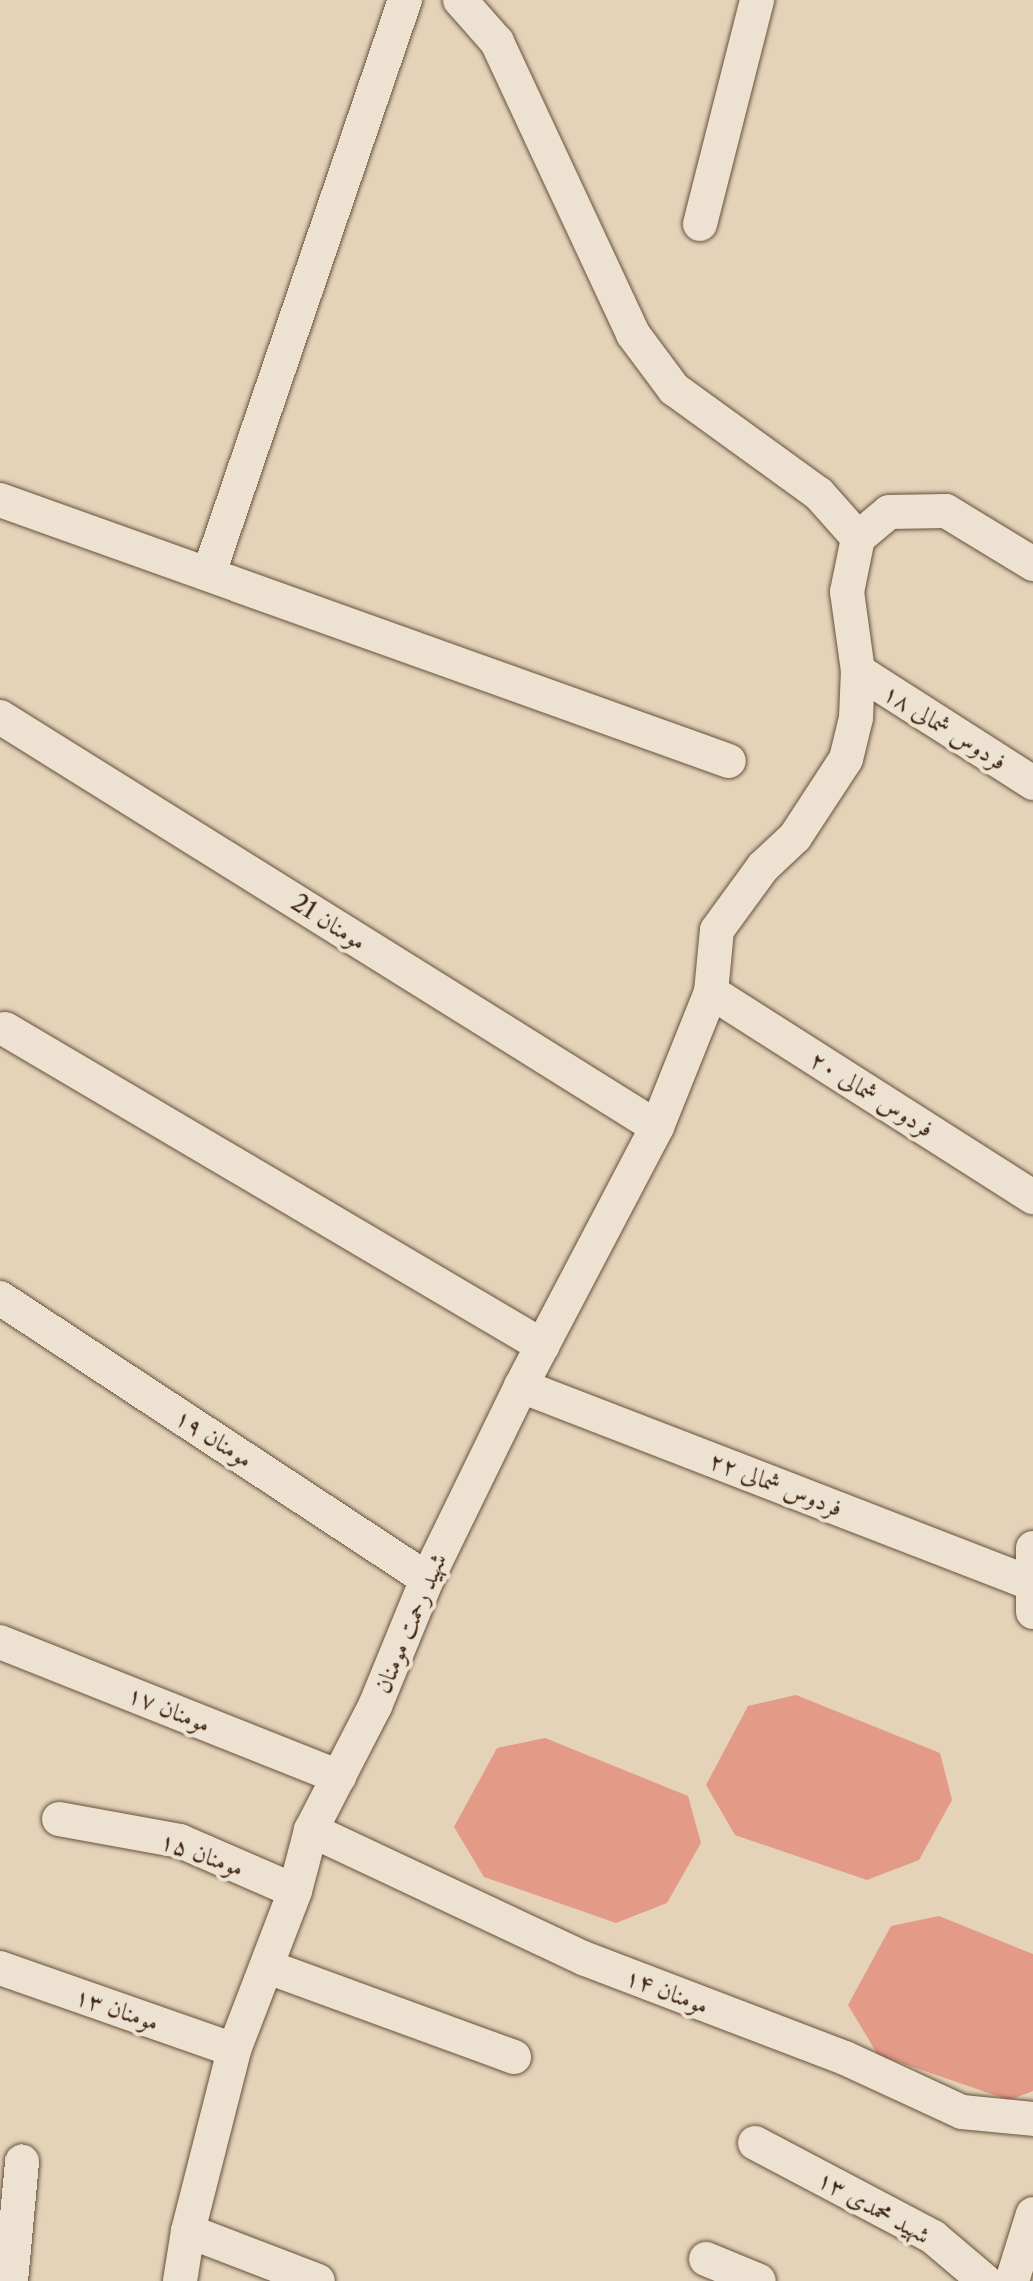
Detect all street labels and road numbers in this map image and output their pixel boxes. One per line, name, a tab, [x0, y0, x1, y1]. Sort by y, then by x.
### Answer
street label: فردوس شمالی ۱۸	[878, 678, 1012, 776]
street label: مومنان 21	[286, 888, 372, 956]
street label: فردوس شمالی ۲۰	[805, 1045, 939, 1143]
street label: مومنان ۱۹	[170, 1402, 258, 1474]
street label: فردوس شمالی ۲۲	[706, 1445, 846, 1523]
street label: شهید رحمت مومنان	[368, 1549, 452, 1697]
street label: مومنان ۱۷	[124, 1679, 214, 1739]
street label: مومنان ۱۵	[156, 1826, 248, 1882]
street label: مومنان ۱۴	[621, 1962, 713, 2020]
street label: مومنان ۱۳	[71, 1981, 163, 2037]
street label: ۱۳ شهید محمدی	[813, 2164, 935, 2250]

